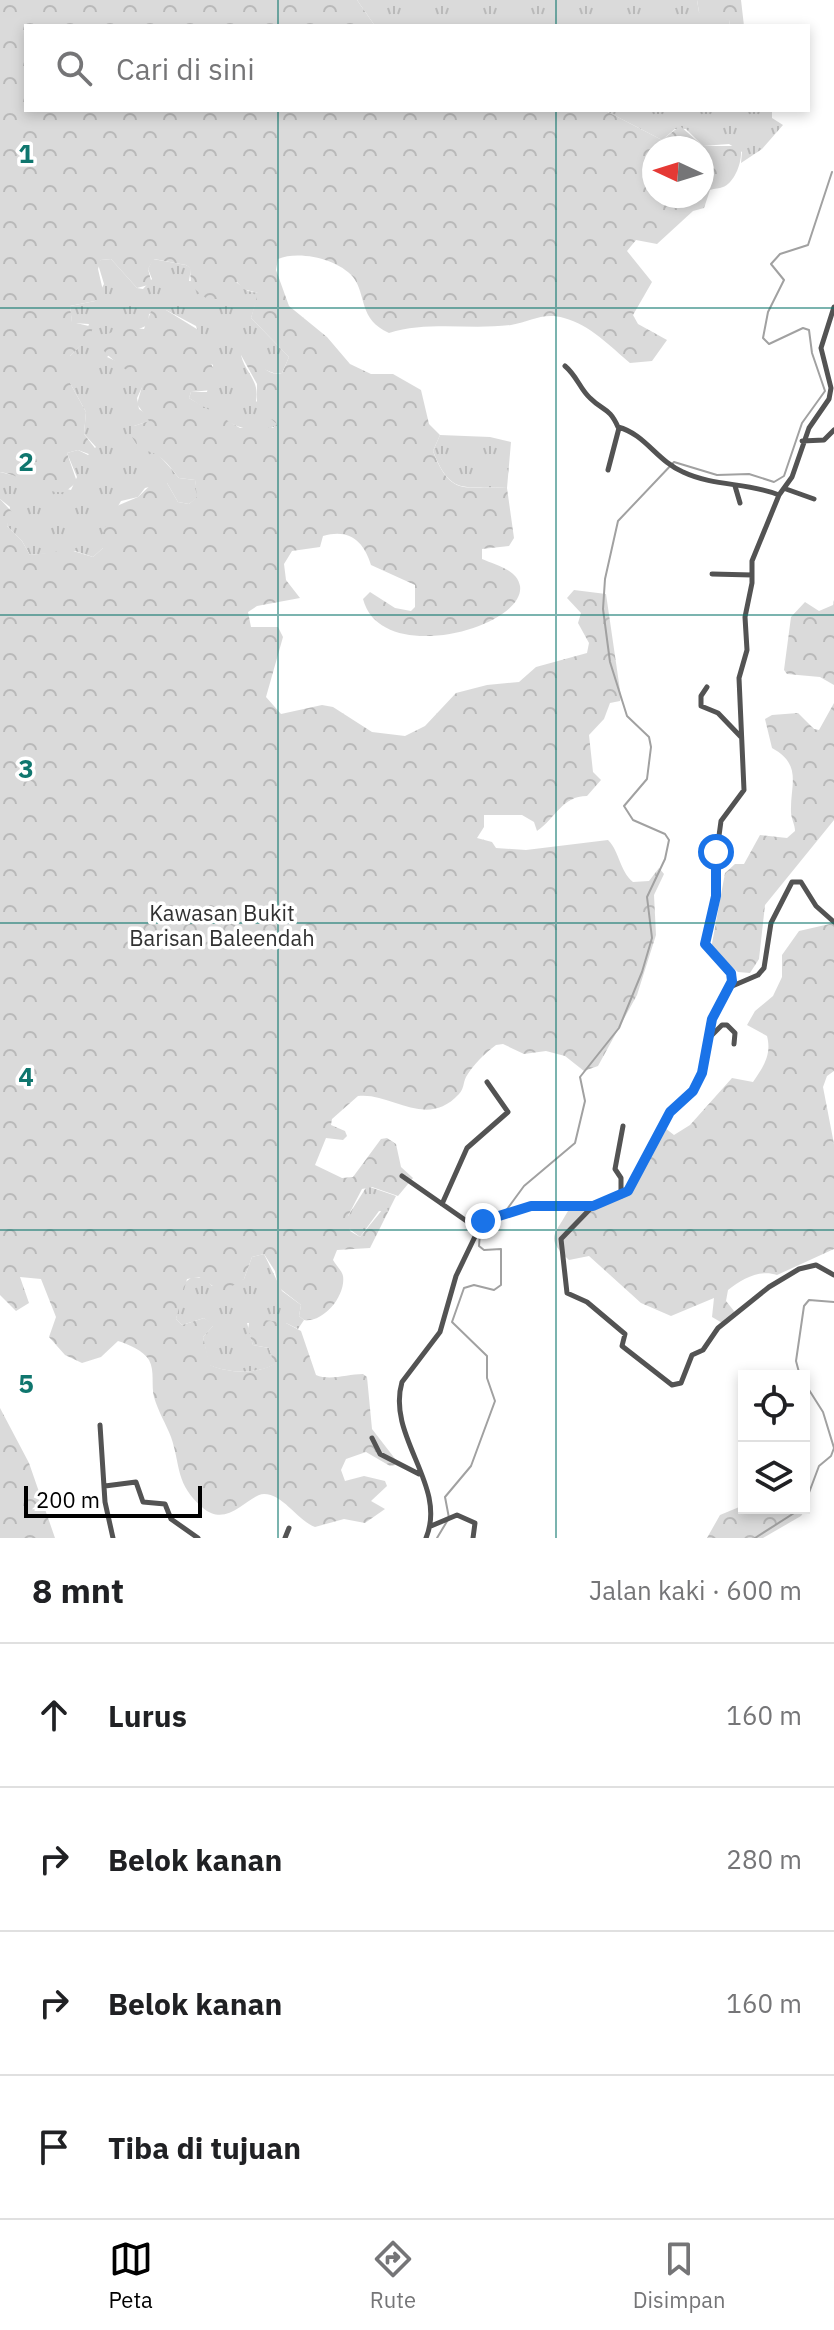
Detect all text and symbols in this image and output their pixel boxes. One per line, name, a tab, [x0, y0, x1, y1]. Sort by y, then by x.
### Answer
search box	[24, 24, 810, 112]
icon: search	[52, 46, 96, 90]
text: Cari di sini	[116, 49, 255, 88]
text: 1	[18, 136, 34, 170]
north arrow	[642, 136, 714, 208]
text: 2	[18, 444, 34, 478]
text: 3	[18, 751, 34, 785]
route start	[698, 834, 734, 870]
park label: Kawasan Bukit Barisan Baleendah	[129, 898, 315, 952]
text: 4	[18, 1059, 34, 1093]
route end	[465, 1203, 501, 1239]
text: 5	[18, 1366, 34, 1400]
map controls	[738, 1370, 810, 1514]
button: locate	[738, 1370, 810, 1442]
button: layers	[738, 1442, 810, 1514]
scale bar	[24, 1482, 202, 1518]
text: 200 m	[36, 1485, 100, 1514]
text: 8 mnt	[32, 1568, 124, 1612]
text: Jalan kaki · 600 m	[589, 1573, 802, 1607]
icon: ahead	[32, 1693, 76, 1737]
text: Lurus	[108, 1696, 187, 1735]
text: 160 m	[726, 1698, 802, 1732]
icon: right	[32, 1837, 76, 1881]
text: Belok kanan	[108, 1840, 282, 1879]
text: 280 m	[726, 1842, 802, 1876]
icon: right	[32, 1981, 76, 2025]
text: Belok kanan	[108, 1984, 282, 2023]
text: 160 m	[726, 1986, 802, 2020]
icon: arrive	[32, 2125, 76, 2169]
text: Tiba di tujuan	[108, 2128, 301, 2167]
tab: Peta	[108, 2237, 153, 2314]
tab: Rute	[370, 2237, 416, 2314]
tab: Disimpan	[633, 2237, 726, 2314]

